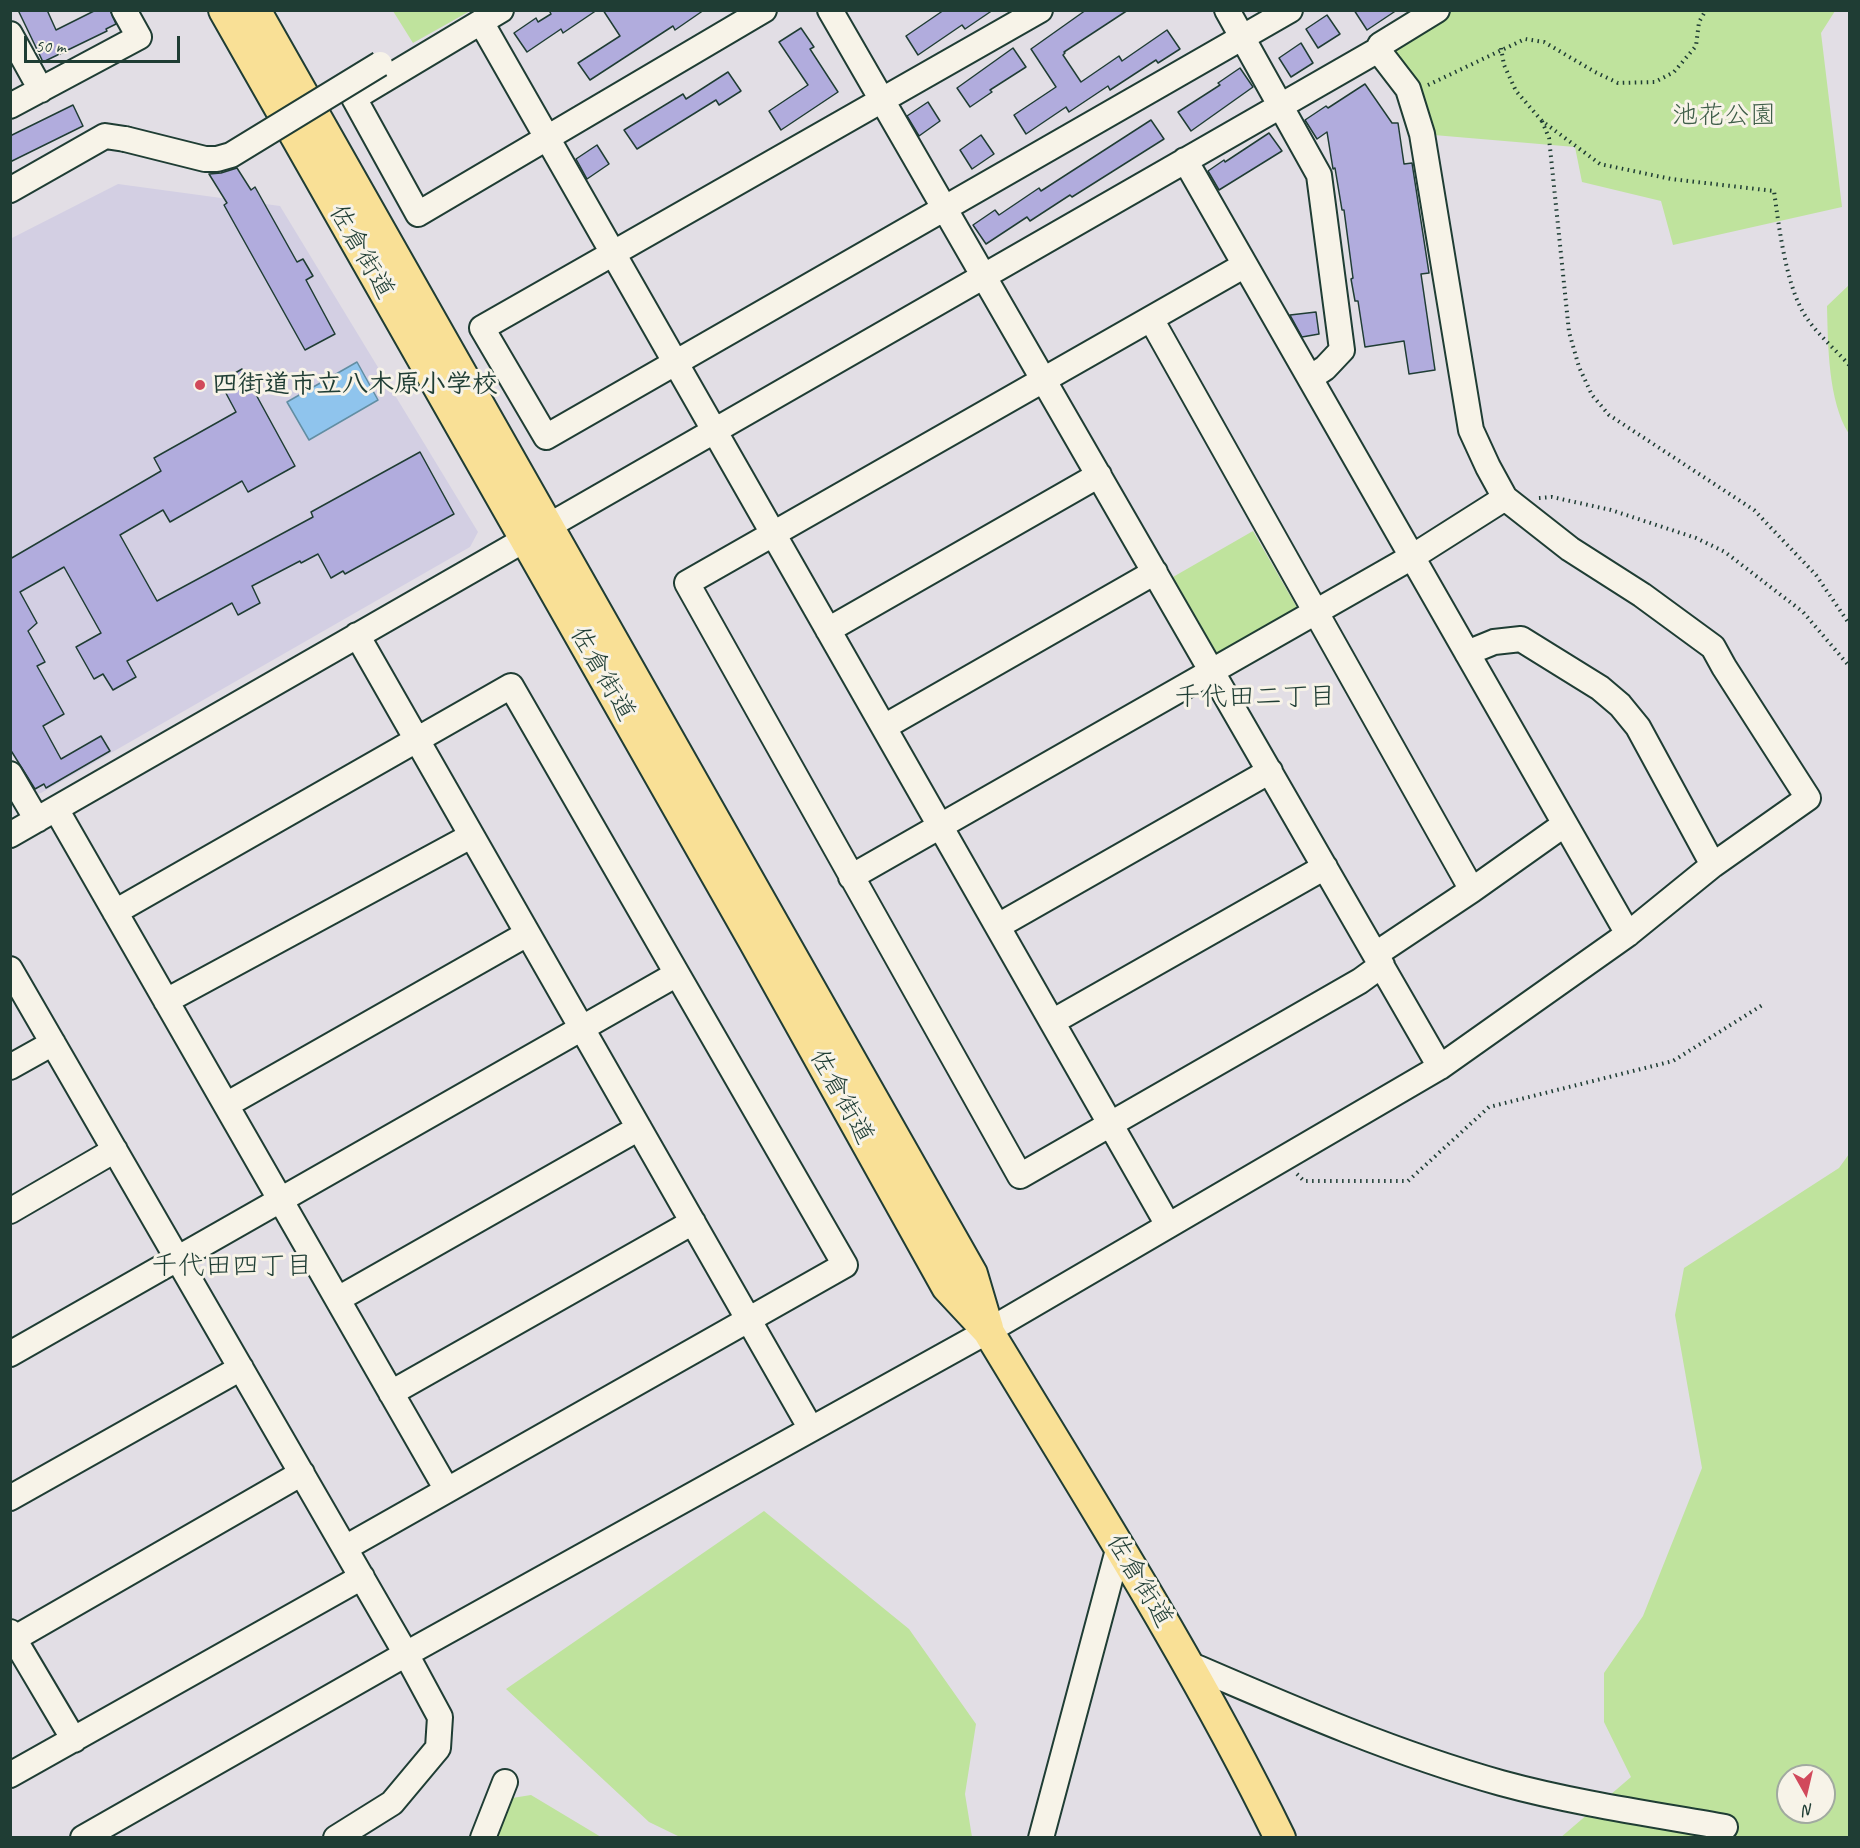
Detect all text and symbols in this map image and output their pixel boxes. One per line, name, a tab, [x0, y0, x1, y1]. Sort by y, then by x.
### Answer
scale bar	[27, 24, 183, 62]
text: 50 m	[35, 35, 66, 57]
park label: 池花公園	[1672, 100, 1776, 132]
street label: 佐倉街道	[321, 199, 401, 305]
place label: 四街道市立八木原小学校	[212, 369, 498, 401]
marker: 四街道市立八木原小学校	[193, 378, 207, 392]
street label: 佐倉街道	[562, 621, 642, 727]
district label: 千代田二丁目	[1174, 682, 1336, 714]
street label: 佐倉街道	[802, 1044, 880, 1150]
district label: 千代田四丁目	[151, 1251, 313, 1283]
street label: 佐倉街道	[1099, 1528, 1179, 1634]
north arrow	[1776, 1764, 1836, 1824]
text: N	[1802, 1799, 1815, 1820]

